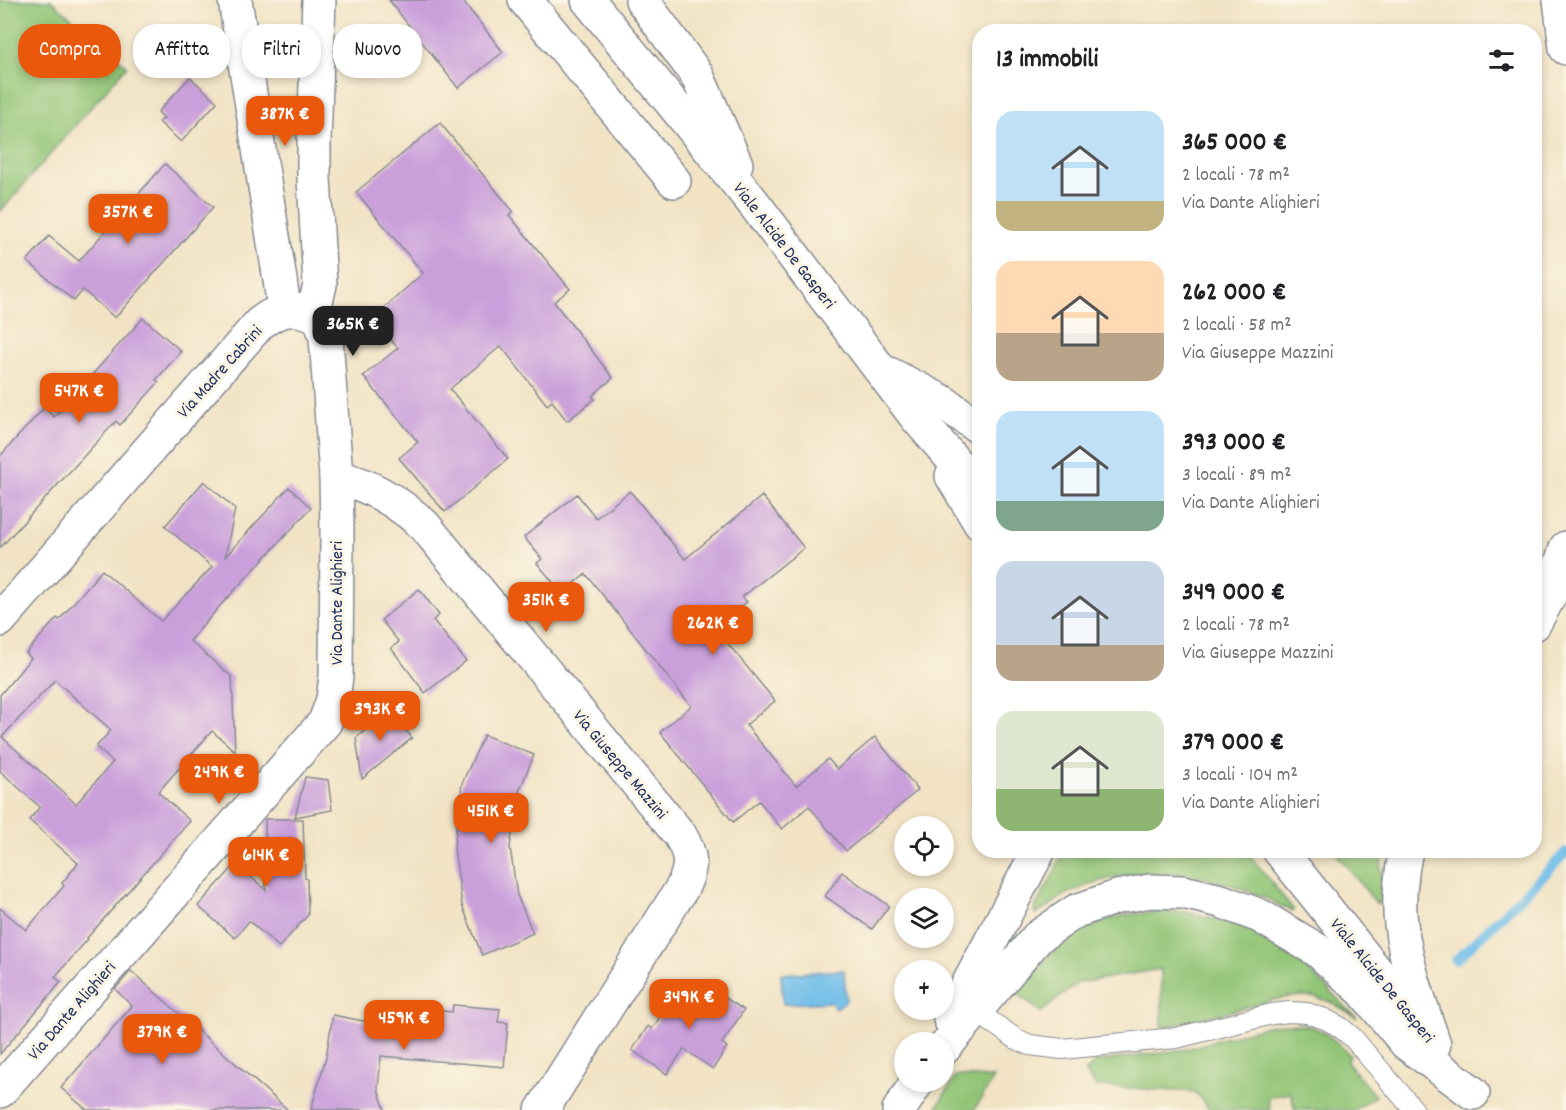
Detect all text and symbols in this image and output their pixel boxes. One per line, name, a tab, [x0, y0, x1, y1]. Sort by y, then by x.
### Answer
chip: Compra	[18, 24, 121, 78]
chip: Affitta	[133, 24, 230, 78]
chip: Filtri	[242, 24, 321, 78]
chip: Nuovo	[333, 24, 422, 78]
text: 13 immobili	[996, 42, 1098, 79]
icon: filters	[1485, 44, 1518, 77]
pin: 387K €	[236, 96, 334, 147]
text: 387K €	[260, 101, 310, 129]
text: 365 000 €	[1182, 125, 1287, 162]
icon: home	[1044, 135, 1116, 207]
text: 2 locali · 78 m²	[1182, 162, 1290, 190]
street label: Viale Alcide De Gasperi	[726, 178, 840, 315]
text: Via Dante Alighieri	[1182, 190, 1320, 218]
pin: 357K €	[79, 194, 177, 245]
text: 357K €	[103, 199, 153, 227]
text: 262 000 €	[1182, 275, 1286, 312]
icon: home	[1044, 285, 1116, 357]
pin: 365K €	[304, 306, 402, 357]
text: 365K €	[327, 311, 379, 339]
text: 2 locali · 58 m²	[1182, 312, 1291, 340]
street label: Via Madre Cabrini	[172, 321, 269, 425]
text: Via Giuseppe Mazzini	[1182, 340, 1334, 368]
pin: 547K €	[30, 373, 128, 424]
text: 547K €	[54, 378, 104, 406]
text: 393 000 €	[1182, 425, 1286, 462]
icon: home	[1044, 435, 1116, 507]
text: 3 locali · 89 m²	[1182, 462, 1291, 490]
text: Via Dante Alighieri	[1182, 490, 1320, 518]
street label: Via Dante Alighieri	[326, 541, 351, 665]
text: 349 000 €	[1182, 575, 1285, 612]
pin: 351K €	[497, 582, 595, 633]
icon: home	[1044, 585, 1116, 657]
text: 351K €	[522, 587, 570, 615]
pin: 262K €	[664, 605, 762, 656]
text: 262K €	[687, 610, 739, 638]
text: 2 locali · 78 m²	[1182, 612, 1290, 640]
text: Via Giuseppe Mazzini	[1182, 640, 1334, 668]
pin: 393K €	[331, 691, 429, 742]
text: 393K €	[354, 696, 406, 724]
street label: Via Giuseppe Mazzini	[566, 705, 672, 826]
text: 379 000 €	[1182, 725, 1284, 762]
icon: home	[1044, 735, 1116, 807]
pin: 249K €	[170, 754, 268, 805]
text: 249K €	[193, 759, 245, 787]
text: 3 locali · 104 m²	[1182, 762, 1298, 790]
text: Via Dante Alighieri	[1182, 790, 1320, 818]
pin: 451K €	[442, 793, 540, 844]
text: 451K €	[468, 798, 514, 826]
map controls	[894, 816, 954, 1092]
button: locate	[894, 816, 954, 876]
pin: 614K €	[217, 837, 315, 888]
text: 614K €	[242, 842, 290, 870]
button: layers	[894, 888, 954, 948]
street label: Viale Alcide De Gasperi	[1323, 914, 1439, 1049]
street label: Via Dante Alighieri	[23, 957, 123, 1067]
button: +	[894, 960, 954, 1020]
pin: 349K €	[640, 979, 738, 1030]
text: 349K €	[663, 984, 715, 1012]
pin: 459K €	[355, 1000, 453, 1051]
text: 459K €	[378, 1005, 430, 1033]
pin: 379K €	[113, 1014, 211, 1065]
text: 379K €	[137, 1019, 187, 1047]
button: −	[894, 1032, 954, 1092]

